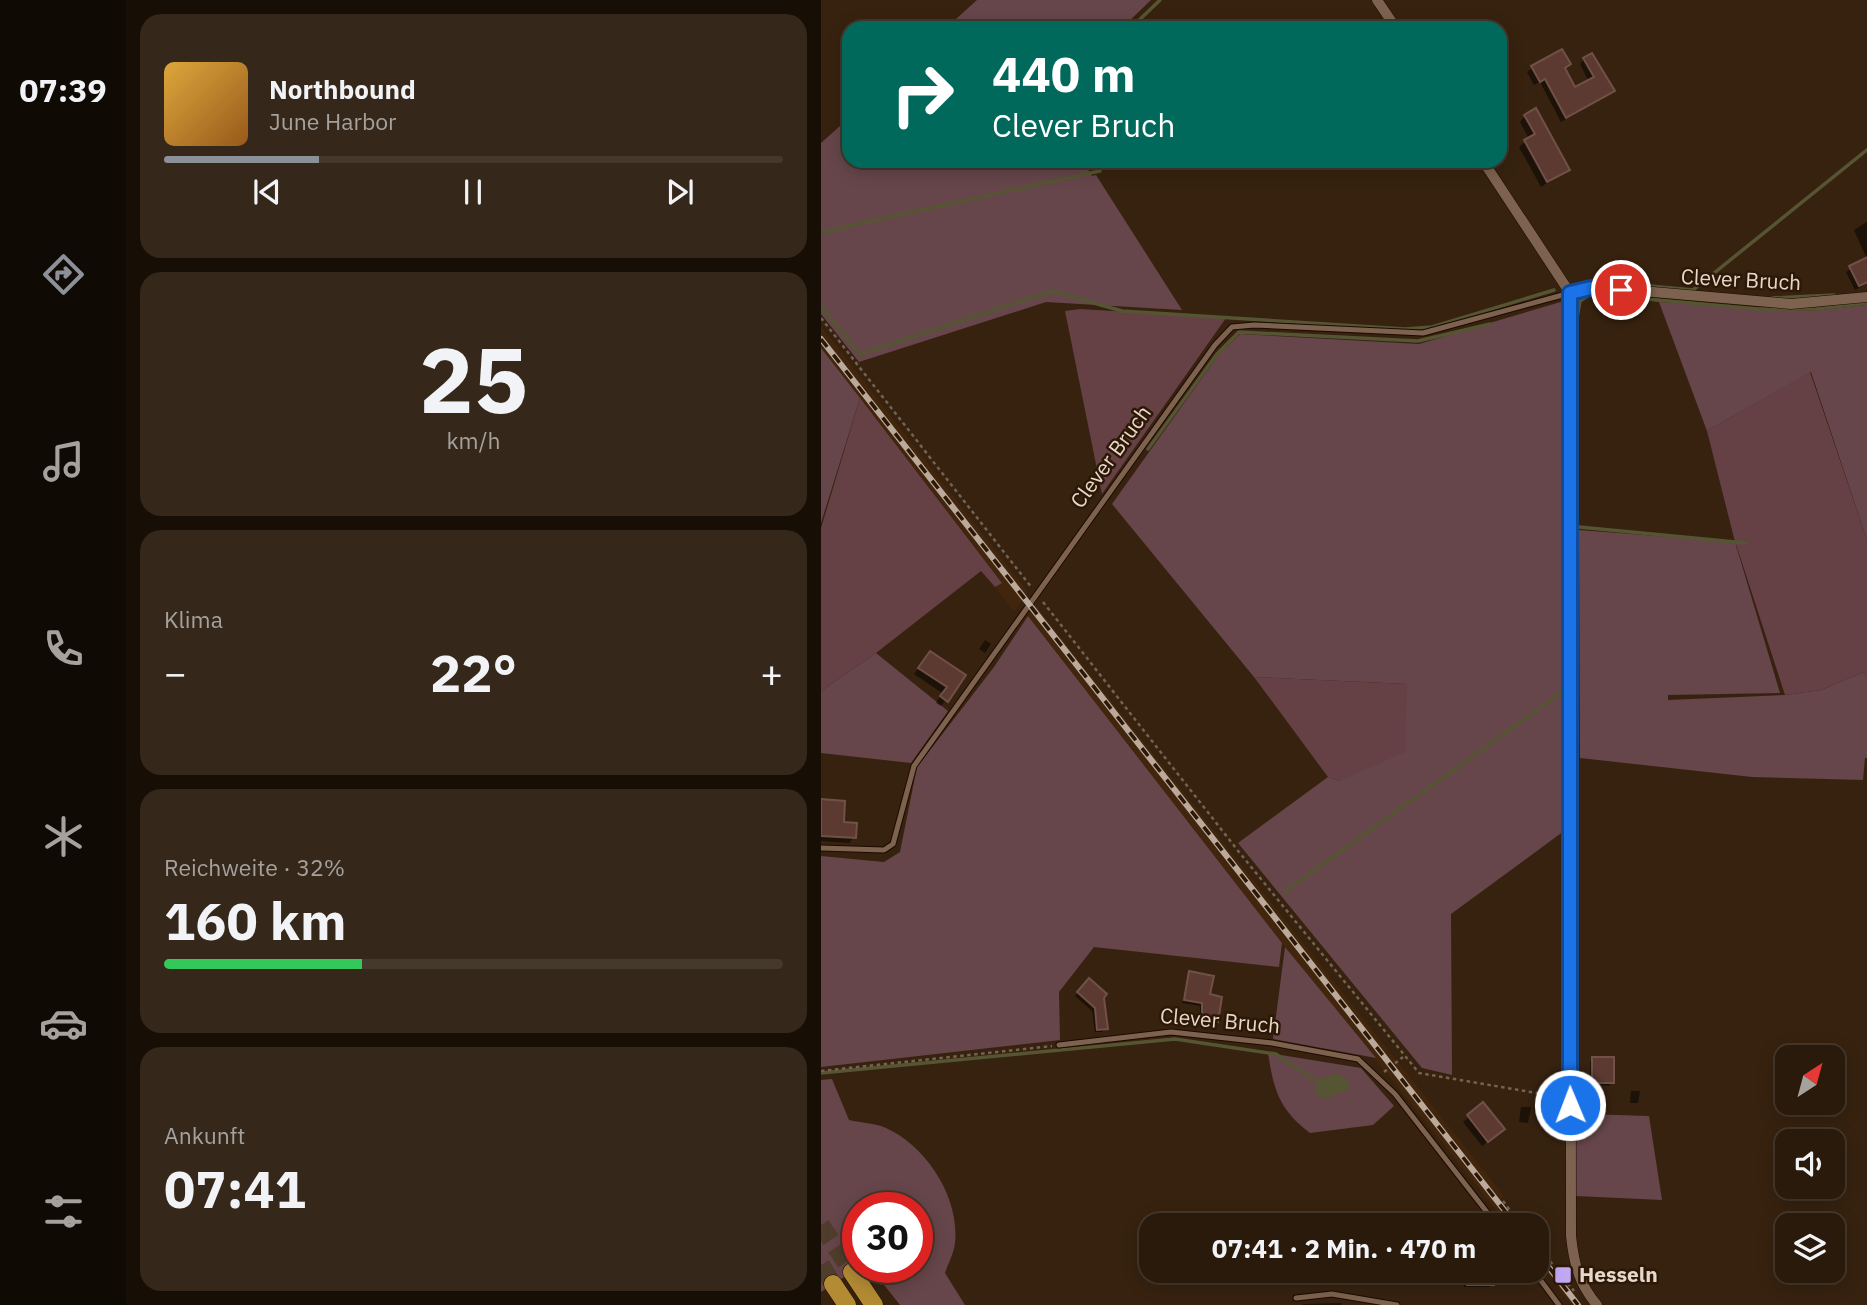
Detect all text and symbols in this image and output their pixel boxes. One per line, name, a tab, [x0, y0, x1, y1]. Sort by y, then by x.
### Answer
text: 440 m	[992, 42, 1136, 105]
icon: right	[877, 49, 968, 140]
text: 07:39	[19, 69, 107, 111]
text: Northbound	[269, 72, 416, 106]
text: Clever Bruch	[992, 104, 1175, 146]
text: June Harbor	[269, 106, 397, 136]
icon: previous	[248, 173, 286, 211]
icon: pause	[454, 173, 492, 211]
icon: next	[661, 173, 699, 211]
icon: directions	[39, 250, 88, 299]
pin	[1591, 260, 1651, 320]
street label: Clever Bruch	[1680, 262, 1802, 296]
icon: arrive	[1602, 271, 1640, 309]
text: 25	[419, 320, 528, 438]
street label: Clever Bruch	[1064, 400, 1157, 513]
text: km/h	[446, 425, 501, 455]
icon: music	[39, 437, 88, 486]
text: Klima	[164, 604, 223, 634]
icon: phone	[39, 624, 88, 673]
text: 22°	[430, 639, 517, 706]
text: −	[164, 648, 187, 697]
text: +	[760, 648, 783, 697]
icon: climate	[39, 812, 88, 861]
text: Reichweite · 32%	[164, 852, 345, 882]
text: 160 km	[164, 887, 346, 954]
icon: car	[39, 999, 88, 1048]
street label: Clever Bruch	[1159, 1001, 1281, 1039]
north arrow	[1775, 1045, 1845, 1115]
map controls	[1775, 1045, 1845, 1283]
position arrow	[1533, 1068, 1607, 1142]
text: Ankunft	[164, 1120, 245, 1150]
button: sound	[1775, 1129, 1845, 1199]
text: 07:41	[164, 1155, 306, 1222]
icon: filters	[39, 1187, 88, 1236]
speed limit sign: 30	[842, 1192, 933, 1283]
button: layers	[1775, 1213, 1845, 1283]
text: 07:41 · 2 Min. · 470 m	[1212, 1231, 1476, 1265]
place label: Hesseln	[1579, 1260, 1658, 1288]
marker: Hesseln	[1553, 1265, 1573, 1285]

